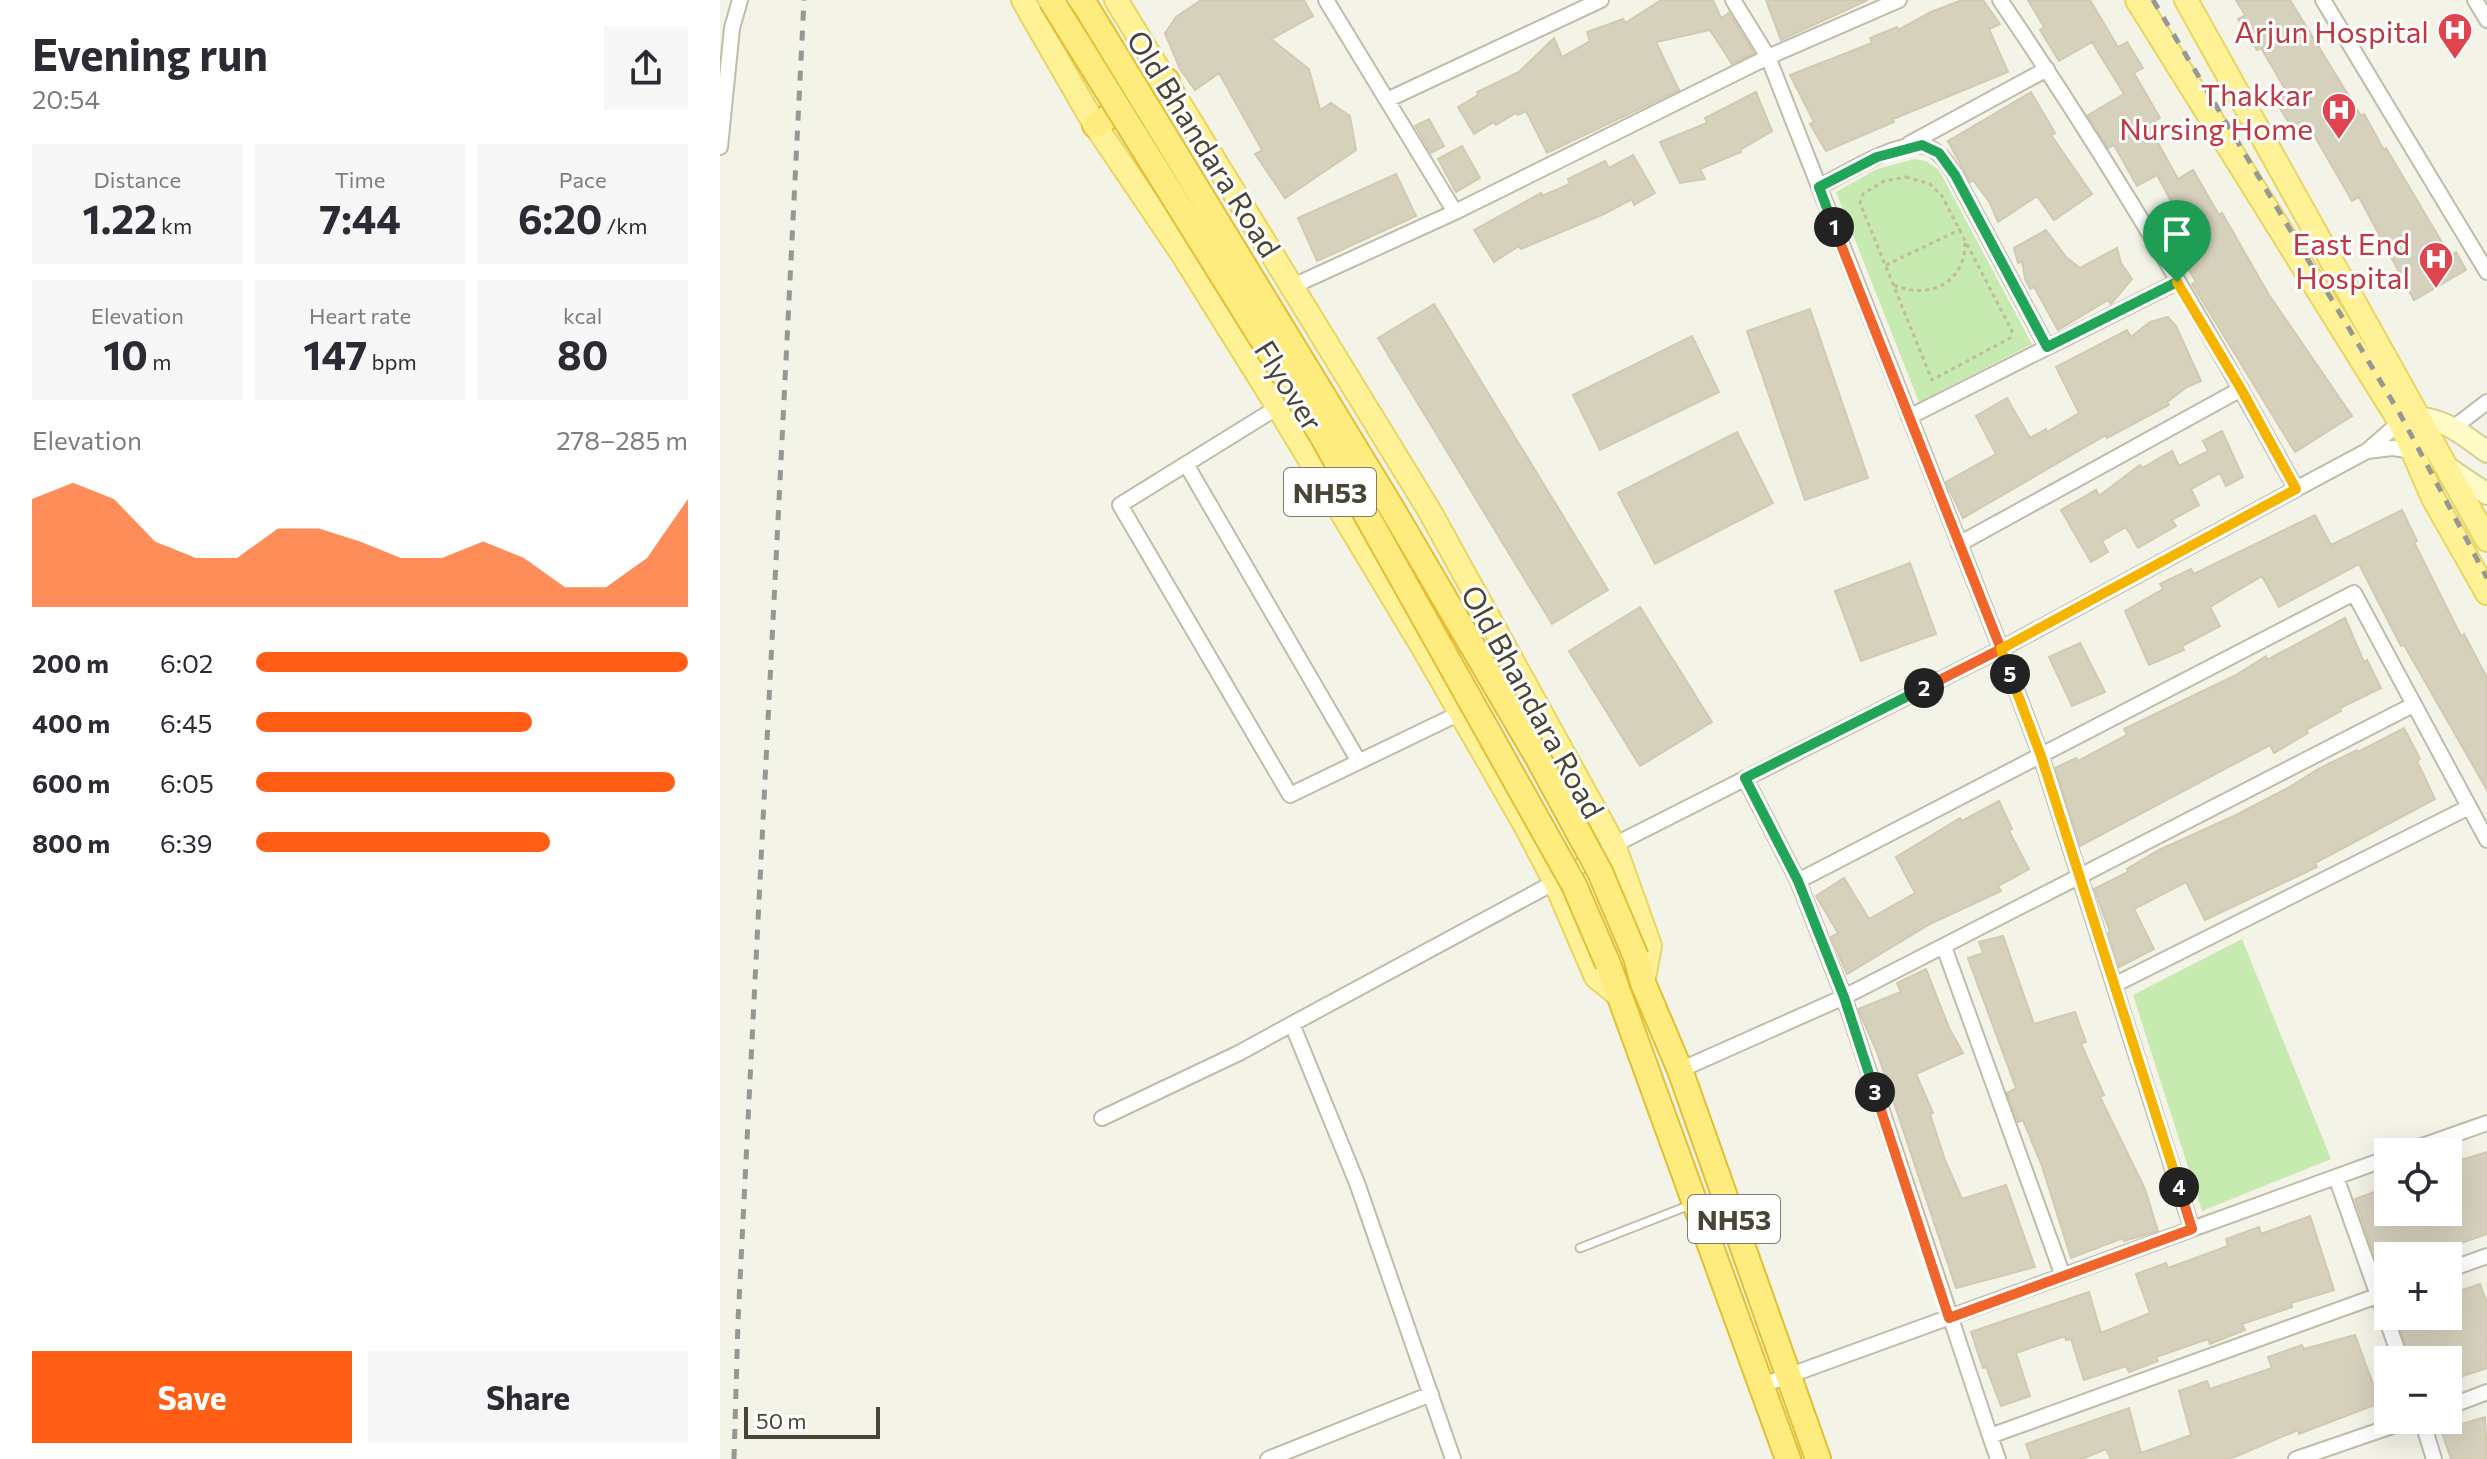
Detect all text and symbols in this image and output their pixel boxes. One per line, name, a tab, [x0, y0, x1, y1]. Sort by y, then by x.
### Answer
hospital icon: Arjun Hospital	[2436, 11, 2474, 61]
place label: Arjun Hospital	[2234, 12, 2429, 49]
street label: Old Bhandara Road	[1120, 23, 1290, 263]
text: Evening run	[32, 26, 268, 80]
button: share	[604, 26, 688, 110]
place label: Thakkar Nursing Home	[2119, 75, 2313, 146]
text: 20:54	[32, 83, 100, 114]
hospital icon: Thakkar Nursing Home	[2320, 91, 2358, 141]
text: Distance	[94, 166, 181, 193]
text: Time	[335, 166, 385, 193]
text: Pace	[559, 166, 607, 193]
text: 1.22	[83, 193, 157, 242]
text: 7:44	[319, 193, 401, 242]
text: 6:20	[518, 193, 602, 242]
pin	[2143, 200, 2211, 282]
pin: 1	[1814, 207, 1854, 247]
text: km	[157, 212, 192, 239]
text: /km	[602, 212, 647, 239]
icon: arrive	[2155, 212, 2199, 256]
text: 1	[1829, 213, 1839, 240]
place label: East End Hospital	[2293, 224, 2410, 295]
hospital icon: East End Hospital	[2417, 240, 2455, 290]
text: Elevation	[91, 302, 184, 329]
text: Heart rate	[309, 302, 411, 329]
text: kcal	[563, 302, 602, 329]
text: 10	[103, 329, 148, 378]
text: 147	[303, 329, 367, 378]
text: 80	[557, 329, 608, 378]
street label: Flyover	[1248, 333, 1332, 437]
text: m	[148, 348, 171, 375]
text: bpm	[367, 348, 417, 375]
text: Elevation	[32, 424, 142, 455]
text: 278–285 m	[556, 424, 688, 455]
road number: NH53	[1284, 468, 1376, 516]
street label: Old Bhandara Road	[1455, 578, 1613, 824]
text: 200 m	[32, 647, 109, 678]
text: 6:02	[160, 647, 213, 678]
pin: 5	[1990, 654, 2030, 694]
text: 5	[2004, 660, 2016, 687]
pin: 2	[1904, 668, 1944, 708]
text: 2	[1918, 674, 1930, 701]
text: 400 m	[32, 707, 110, 738]
text: 6:45	[160, 707, 212, 738]
text: 600 m	[32, 767, 110, 798]
text: 6:05	[160, 767, 214, 798]
text: 800 m	[32, 827, 110, 858]
text: 6:39	[160, 827, 213, 858]
pin: 3	[1855, 1072, 1895, 1112]
text: 3	[1869, 1078, 1881, 1105]
map controls	[2374, 1138, 2462, 1434]
button: locate	[2374, 1138, 2462, 1226]
pin: 4	[2159, 1167, 2199, 1207]
text: 4	[2172, 1173, 2186, 1200]
road number: NH53	[1688, 1195, 1780, 1243]
button: +	[2374, 1242, 2462, 1330]
button: −	[2374, 1346, 2462, 1434]
button: Save	[32, 1351, 352, 1443]
button: Share	[368, 1351, 688, 1443]
scale bar	[744, 1403, 880, 1439]
text: 50 m	[756, 1407, 806, 1434]

